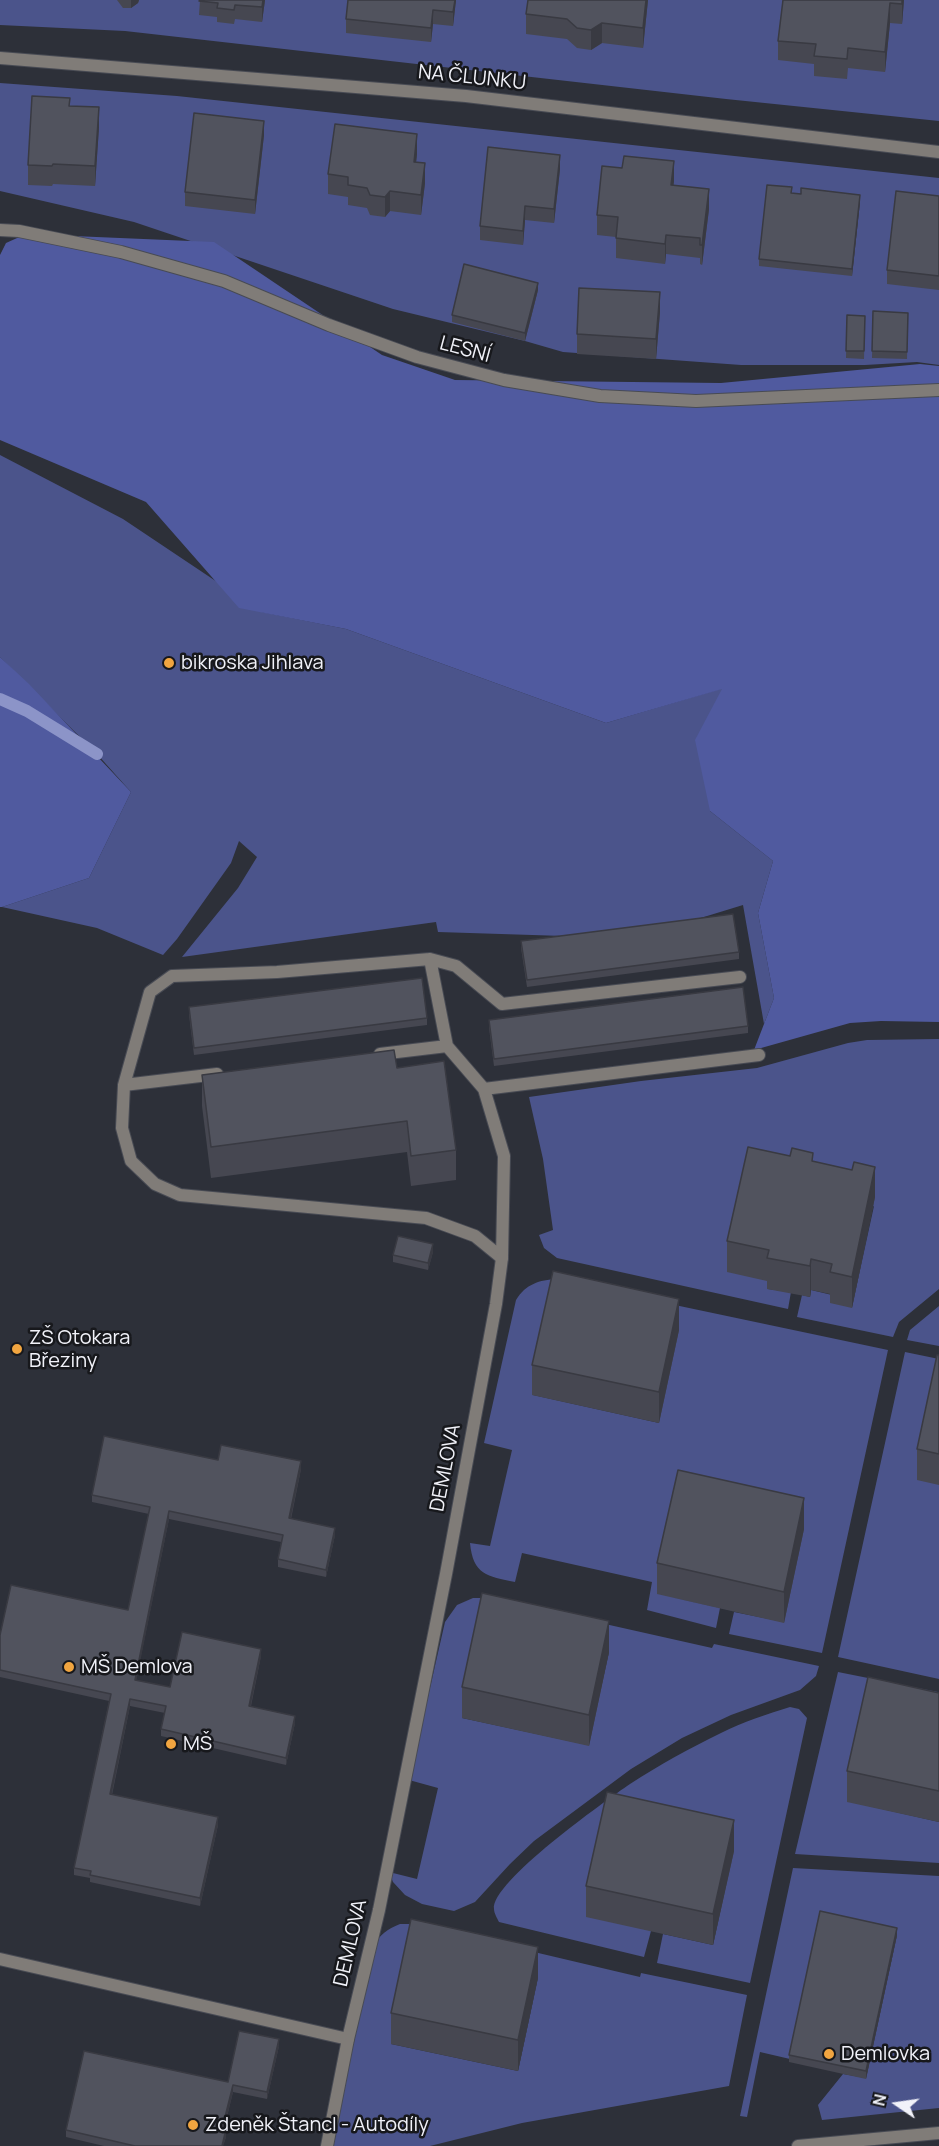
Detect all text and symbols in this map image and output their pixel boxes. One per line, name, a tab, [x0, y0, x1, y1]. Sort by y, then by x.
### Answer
street label: NA ČLUNKU	[417, 60, 527, 96]
street label: LESNÍ	[437, 332, 493, 368]
place label: bikroska Jihlava	[181, 651, 324, 675]
marker: bikroska Jihlava	[162, 656, 176, 670]
place label: ZŠ Otokara Březiny	[29, 1326, 130, 1373]
marker: ZŠ Otokara Březiny	[10, 1342, 24, 1356]
street label: DEMLOVA	[426, 1422, 466, 1514]
place label: MŠ Demlova	[81, 1655, 193, 1679]
marker: MŠ Demlova	[62, 1660, 76, 1674]
place label: MŠ	[183, 1732, 212, 1756]
marker: MŠ	[164, 1737, 178, 1751]
street label: DEMLOVA	[329, 1897, 373, 1989]
place label: Demlovka	[841, 2042, 930, 2066]
marker: Demlovka	[822, 2047, 836, 2061]
north arrow	[867, 2074, 927, 2134]
text: N	[867, 2092, 891, 2108]
place label: Zdeněk Štancl - Autodíly	[205, 2113, 429, 2137]
marker: Zdeněk Štancl - Autodíly	[186, 2118, 200, 2132]

